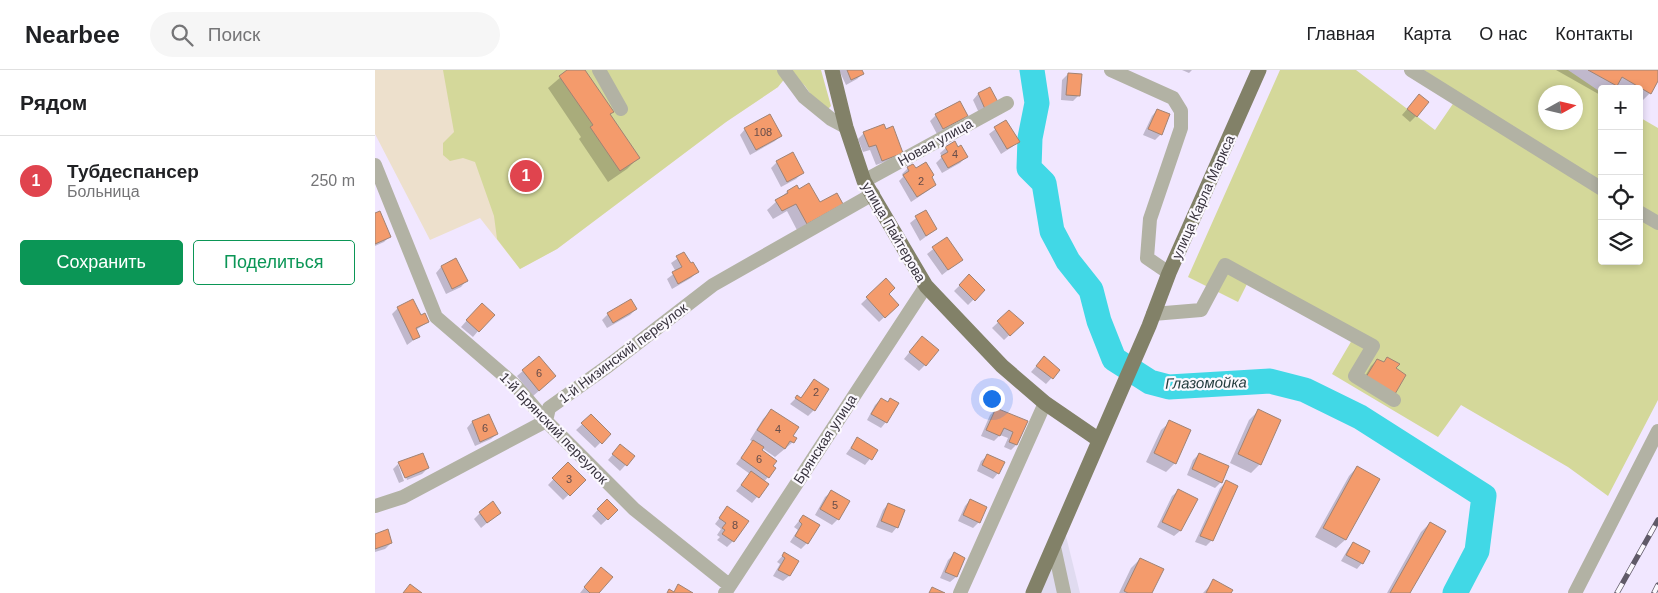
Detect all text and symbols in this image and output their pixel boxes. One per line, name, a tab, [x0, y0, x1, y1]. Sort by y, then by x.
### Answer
search box	[150, 12, 500, 57]
text: Nearbee	[25, 21, 120, 48]
icon: search	[168, 21, 196, 49]
text: Поиск	[208, 24, 260, 45]
text: Главная	[1307, 24, 1375, 44]
text: Карта	[1403, 24, 1451, 44]
text: О нас	[1479, 24, 1527, 44]
text: Контакты	[1555, 24, 1633, 44]
north arrow	[1538, 85, 1583, 130]
map controls	[1598, 85, 1643, 265]
button: +	[1598, 85, 1643, 130]
text: Рядом	[20, 91, 87, 114]
street label: Новая улица	[895, 115, 975, 169]
house number: 108	[754, 126, 772, 138]
button: −	[1598, 130, 1643, 175]
street label: улица Карла Маркса	[1168, 132, 1238, 261]
house number: 4	[952, 148, 958, 160]
pin: 1	[510, 157, 542, 195]
text: Тубдеспансер	[67, 161, 199, 182]
text: 1	[32, 172, 40, 189]
text: 250 m	[311, 172, 355, 189]
house number: 2	[918, 175, 924, 187]
button: locate	[1598, 175, 1643, 220]
street label: улица Пайтерова	[859, 179, 929, 285]
text: Больница	[67, 183, 140, 200]
button: layers	[1598, 220, 1643, 265]
button: Сохранить	[20, 240, 183, 285]
button: Поделиться	[193, 240, 355, 285]
street label: 1-й Низинский переулок	[556, 299, 691, 406]
house number: 6	[536, 367, 542, 379]
street label: 1-й Брянский переулок	[497, 369, 612, 488]
water label: Глазомойка	[1165, 373, 1247, 392]
house number: 2	[813, 386, 819, 398]
your location	[979, 386, 1005, 412]
street label: Брянская улица	[790, 391, 860, 487]
house number: 6	[482, 422, 488, 434]
house number: 4	[775, 423, 781, 435]
house number: 6	[756, 453, 762, 465]
house number: 3	[566, 473, 572, 485]
house number: 5	[832, 499, 838, 511]
house number: 8	[732, 519, 738, 531]

